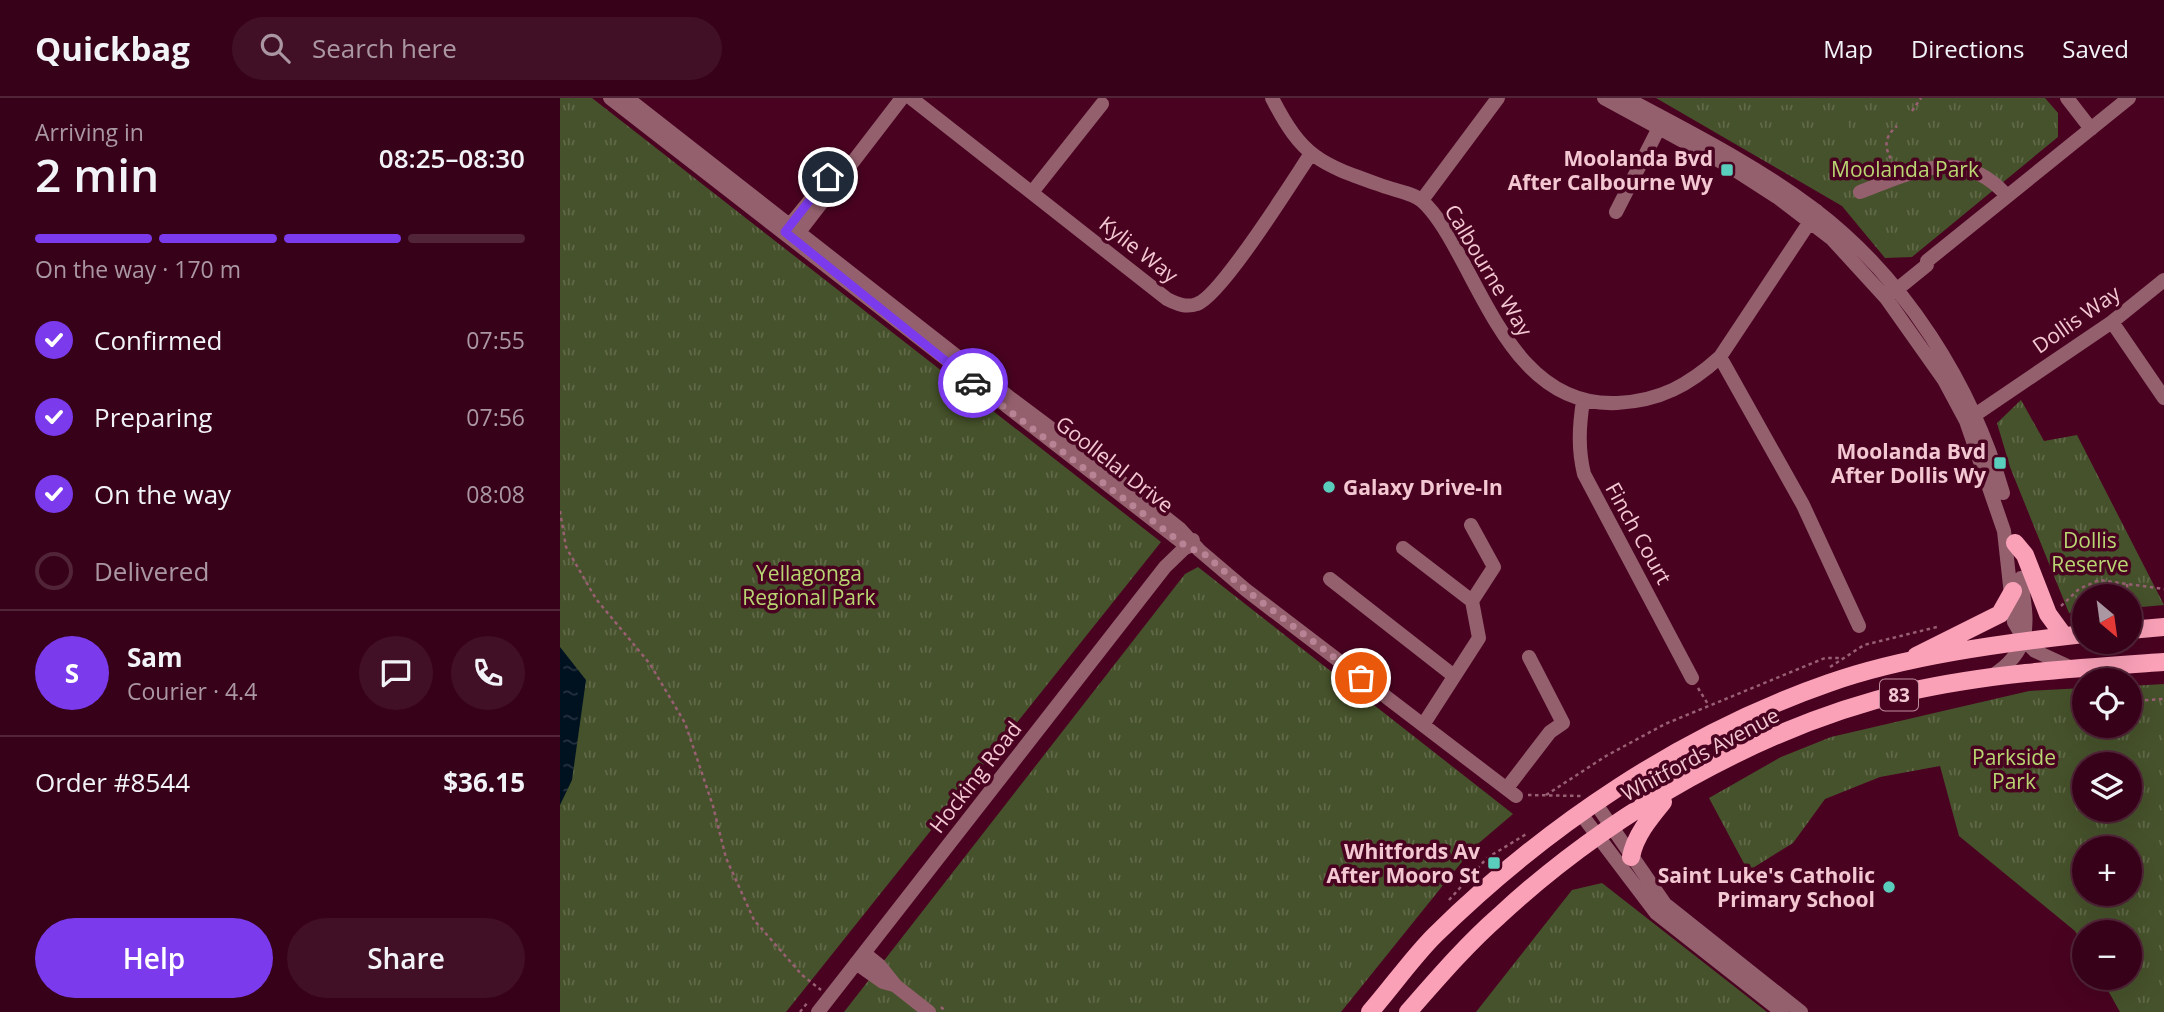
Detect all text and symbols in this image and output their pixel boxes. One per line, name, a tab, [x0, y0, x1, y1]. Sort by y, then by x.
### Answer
search box	[232, 17, 722, 80]
text: Quickbag	[35, 26, 190, 71]
icon: search	[256, 29, 294, 67]
text: Search here	[312, 30, 457, 66]
text: Map	[1823, 32, 1873, 65]
text: Directions	[1911, 32, 2024, 65]
text: Saved	[2062, 32, 2129, 65]
text: Arriving in	[35, 116, 144, 148]
text: 08:25–08:30	[379, 140, 525, 176]
text: 2 min	[35, 143, 159, 205]
place label: Moolanda Bvd After Calbourne Wy	[1508, 144, 1713, 196]
pin	[798, 147, 858, 207]
park label: Moolanda Park	[1831, 155, 1979, 183]
icon: home	[809, 158, 847, 196]
marker: Moolanda Bvd After Calbourne Wy	[1719, 162, 1735, 178]
street label: Calbourne Way	[1439, 199, 1540, 341]
street label: Kylie Way	[1094, 209, 1185, 289]
text: On the way · 170 m	[35, 253, 241, 285]
street label: Dollis Way	[2027, 278, 2126, 359]
icon: check	[35, 321, 73, 359]
text: Confirmed	[94, 322, 222, 358]
text: 07:55	[466, 324, 525, 356]
courier	[938, 348, 1008, 418]
icon: car	[954, 364, 992, 402]
icon: check	[35, 398, 73, 436]
text: Preparing	[94, 399, 212, 435]
text: 07:56	[466, 401, 525, 433]
street label: Goollelal Drive	[1050, 409, 1180, 519]
place label: Moolanda Bvd After Dollis Wy	[1831, 437, 1986, 489]
marker: Moolanda Bvd After Dollis Wy	[1992, 455, 2008, 471]
place label: Galaxy Drive-In	[1343, 473, 1503, 501]
icon: check	[35, 475, 73, 513]
text: On the way	[94, 476, 231, 512]
street label: Finch Court	[1600, 477, 1678, 589]
text: 08:08	[466, 478, 525, 510]
marker: Galaxy Drive-In	[1321, 479, 1337, 495]
park label: Dollis Reserve	[2051, 526, 2129, 578]
text: Delivered	[94, 553, 209, 589]
park label: Yellagonga Regional Park	[742, 559, 876, 611]
north arrow	[2072, 584, 2142, 654]
map controls	[2072, 584, 2142, 990]
button: chat	[359, 636, 433, 710]
button: phone	[451, 636, 525, 710]
text: Sam	[127, 639, 183, 675]
pin	[1331, 648, 1391, 708]
text: S	[65, 655, 79, 691]
icon: bag	[1342, 659, 1380, 697]
button: locate	[2072, 668, 2142, 738]
text: Courier · 4.4	[127, 675, 257, 707]
road number: 83	[1880, 680, 1918, 710]
street label: Whitfords Avenue	[1616, 701, 1784, 807]
street label: Hocking Road	[923, 715, 1027, 839]
park label: Parkside Park	[1972, 743, 2056, 795]
button: layers	[2072, 752, 2142, 822]
text: Order #8544	[35, 764, 190, 800]
text: $36.15	[443, 764, 525, 800]
button: +	[2072, 836, 2142, 906]
place label: Whitfords Av After Mooro St	[1326, 837, 1480, 889]
marker: Whitfords Av After Mooro St	[1486, 855, 1502, 871]
place label: Saint Luke's Catholic Primary School	[1658, 861, 1875, 913]
marker: Saint Luke's Catholic Primary School	[1881, 879, 1897, 895]
button: Help	[35, 918, 273, 998]
button: Share	[287, 918, 525, 998]
button: −	[2072, 920, 2142, 990]

